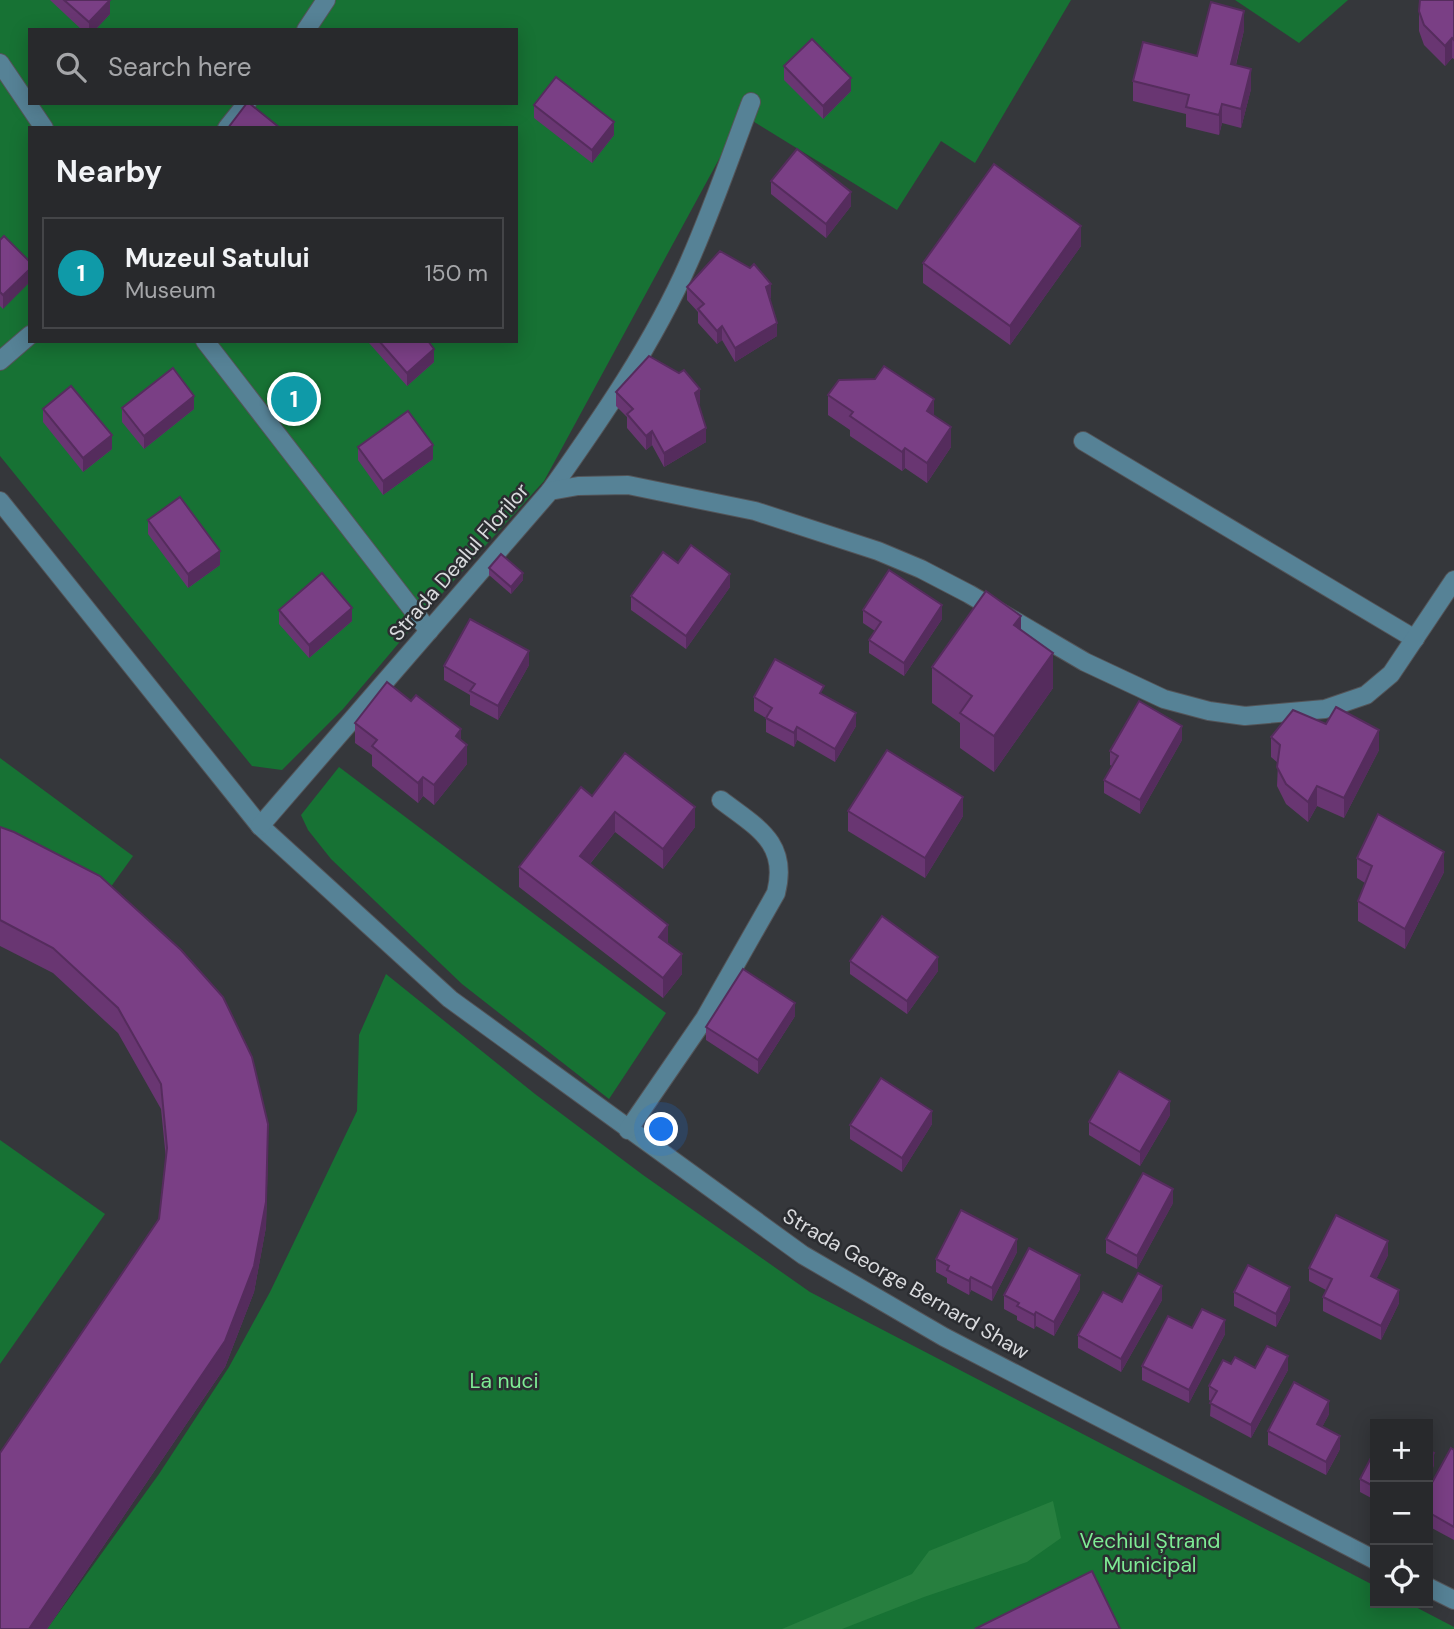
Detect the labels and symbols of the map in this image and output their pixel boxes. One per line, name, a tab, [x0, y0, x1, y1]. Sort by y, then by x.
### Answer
pin: 1	[271, 373, 317, 425]
street label: Strada Dealul Florilor	[383, 477, 536, 647]
your location	[644, 1112, 678, 1146]
street label: Strada George Bernard Shaw	[778, 1202, 1034, 1366]
park label: La nuci	[469, 1367, 539, 1395]
park label: Vechiul Ștrand Municipal	[1080, 1527, 1220, 1579]

